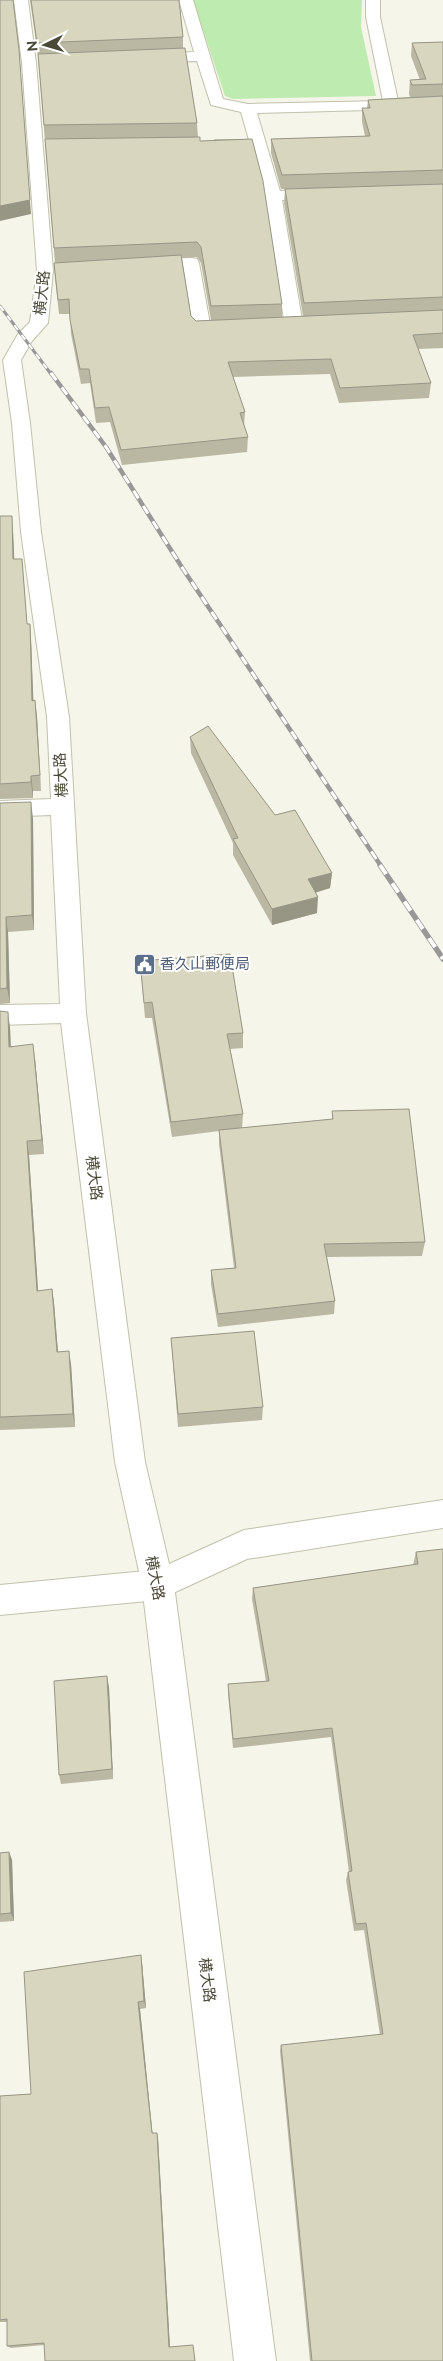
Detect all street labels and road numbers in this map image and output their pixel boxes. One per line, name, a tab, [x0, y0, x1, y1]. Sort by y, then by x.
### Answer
street label: 横大路	[31, 270, 53, 316]
street label: 横大路	[51, 752, 71, 798]
street label: 横大路	[82, 1155, 106, 1201]
street label: 横大路	[142, 1554, 168, 1602]
street label: 横大路	[195, 1957, 219, 2003]

